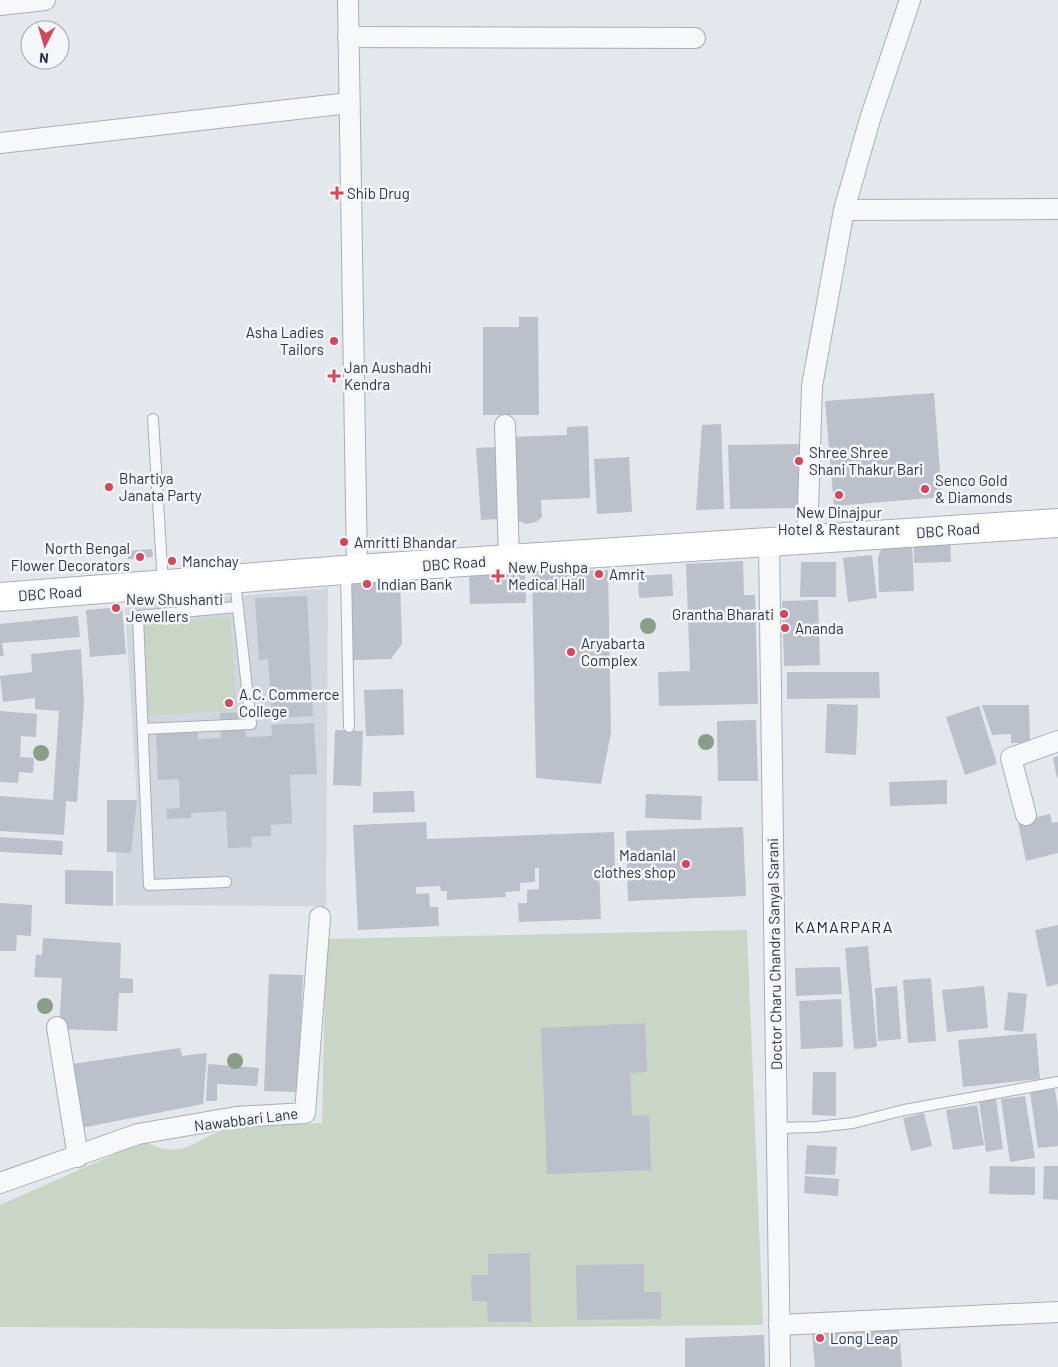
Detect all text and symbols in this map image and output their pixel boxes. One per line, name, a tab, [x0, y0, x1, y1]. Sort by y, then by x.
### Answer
north arrow	[20, 20, 70, 70]
text: N	[38, 50, 49, 67]
place label: Shib Drug	[347, 184, 410, 202]
marker: Shib Drug	[331, 187, 343, 199]
place label: Asha Ladies Tailors	[246, 323, 324, 358]
marker: Asha Ladies Tailors	[328, 335, 340, 347]
place label: Jan Aushadhi Kendra	[344, 358, 432, 393]
marker: Jan Aushadhi Kendra	[328, 370, 340, 382]
place label: Shree Shree Shani Thakur Bari	[809, 443, 923, 478]
marker: Shree Shree Shani Thakur Bari	[793, 455, 805, 467]
place label: Bhartiya Janata Party	[119, 469, 202, 504]
place label: Senco Gold & Diamonds	[935, 471, 1013, 506]
marker: Bhartiya Janata Party	[103, 481, 115, 493]
marker: Senco Gold & Diamonds	[919, 483, 931, 495]
marker: New Dinajpur Hotel & Restaurant	[833, 489, 845, 501]
place label: New Dinajpur Hotel & Restaurant	[778, 503, 900, 538]
street label: DBC Road	[915, 519, 981, 541]
place label: Amritti Bhandar	[354, 533, 458, 551]
marker: Amritti Bhandar	[338, 536, 350, 548]
place label: North Bengal Flower Decorators	[11, 539, 130, 574]
marker: North Bengal Flower Decorators	[134, 551, 146, 563]
place label: Manchay	[182, 552, 239, 570]
street label: DBC Road	[421, 552, 487, 574]
marker: Manchay	[166, 555, 178, 567]
place label: New Pushpa Medical Hall	[508, 558, 588, 593]
place label: Amrit	[609, 565, 645, 583]
marker: Amrit	[593, 568, 605, 580]
marker: New Pushpa Medical Hall	[492, 570, 504, 582]
place label: Indian Bank	[377, 575, 453, 593]
marker: Indian Bank	[361, 578, 373, 590]
street label: DBC Road	[17, 582, 83, 604]
place label: New Shushanti Jewellers	[126, 590, 223, 625]
marker: New Shushanti Jewellers	[110, 602, 122, 614]
place label: Grantha Bharati	[672, 605, 774, 623]
marker: Grantha Bharati	[778, 608, 790, 620]
place label: Ananda	[795, 619, 844, 637]
marker: Ananda	[779, 622, 791, 634]
place label: Aryabarta Complex	[581, 634, 645, 669]
marker: Aryabarta Complex	[565, 646, 577, 658]
place label: A.C. Commerce College	[239, 685, 340, 720]
marker: A.C. Commerce College	[223, 697, 235, 709]
street label: Doctor Charu Chandra Sanyal Sarani	[763, 838, 785, 1070]
place label: Madanlal clothes shop	[593, 846, 676, 881]
marker: Madanlal clothes shop	[680, 858, 692, 870]
district label: KAMARPARA	[795, 917, 893, 936]
street label: Nawabbari Lane	[193, 1104, 299, 1134]
place label: Long Leap	[830, 1329, 898, 1347]
marker: Long Leap	[814, 1332, 826, 1344]

